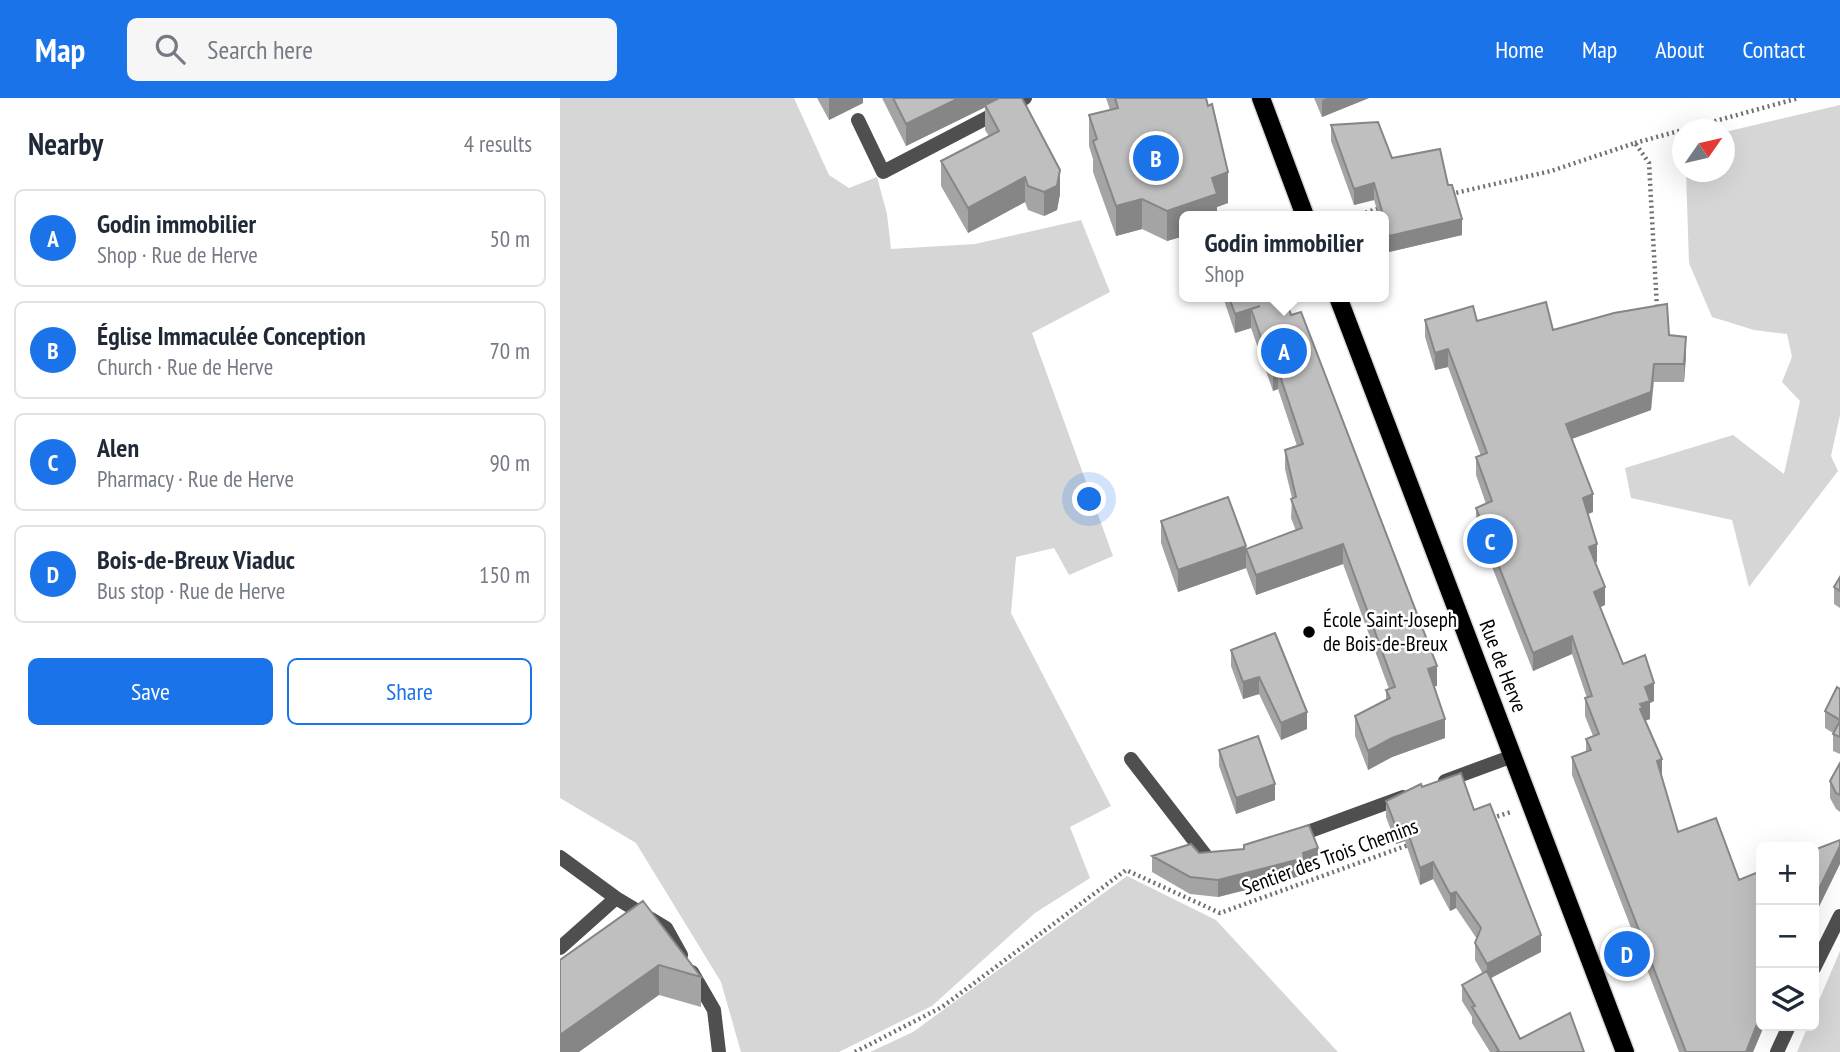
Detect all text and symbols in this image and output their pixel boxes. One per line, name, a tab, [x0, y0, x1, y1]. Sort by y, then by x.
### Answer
search box	[127, 18, 617, 81]
text: Map	[35, 28, 85, 71]
icon: search	[151, 30, 189, 68]
text: Search here	[207, 33, 313, 66]
text: Home	[1495, 34, 1544, 65]
text: Map	[1582, 34, 1617, 65]
text: About	[1655, 34, 1704, 65]
text: Contact	[1742, 34, 1805, 65]
north arrow	[1672, 119, 1735, 182]
text: Nearby	[28, 124, 103, 163]
text: 4 results	[464, 129, 532, 158]
pin: B	[1133, 132, 1179, 184]
text: Godin immobilier	[97, 207, 256, 240]
popup	[1179, 211, 1389, 302]
text: A	[47, 224, 59, 253]
text: 50 m	[489, 224, 530, 253]
text: Godin immobilier	[1204, 226, 1364, 259]
text: Shop · Rue de Herve	[97, 240, 258, 269]
text: Shop	[1204, 259, 1244, 288]
text: Église Immaculée Conception	[97, 319, 366, 352]
pin: A	[1261, 325, 1307, 377]
text: B	[47, 336, 59, 365]
text: 70 m	[489, 336, 530, 365]
text: Church · Rue de Herve	[97, 352, 273, 381]
text: Alen	[97, 431, 139, 464]
text: C	[48, 448, 58, 477]
text: 90 m	[489, 448, 530, 477]
text: Pharmacy · Rue de Herve	[97, 464, 294, 493]
your location	[1072, 482, 1106, 516]
pin: C	[1467, 515, 1513, 567]
text: Bois-de-Breux Viaduc	[97, 543, 295, 576]
text: D	[47, 560, 59, 589]
text: 150 m	[479, 560, 530, 589]
text: Bus stop · Rue de Herve	[97, 576, 285, 605]
place label: École Saint-Joseph de Bois-de-Breux	[1323, 606, 1457, 657]
street label: Rue de Herve	[1473, 616, 1533, 716]
marker: École Saint-Joseph de Bois-de-Breux	[1301, 624, 1317, 640]
button: Save	[28, 658, 273, 725]
button: Share	[287, 658, 532, 725]
street label: Sentier des Trois Chemins	[1238, 812, 1422, 901]
map controls	[1756, 842, 1819, 1031]
button: +	[1756, 842, 1819, 905]
button: −	[1756, 905, 1819, 968]
pin: D	[1604, 928, 1650, 980]
button: layers	[1756, 968, 1819, 1031]

